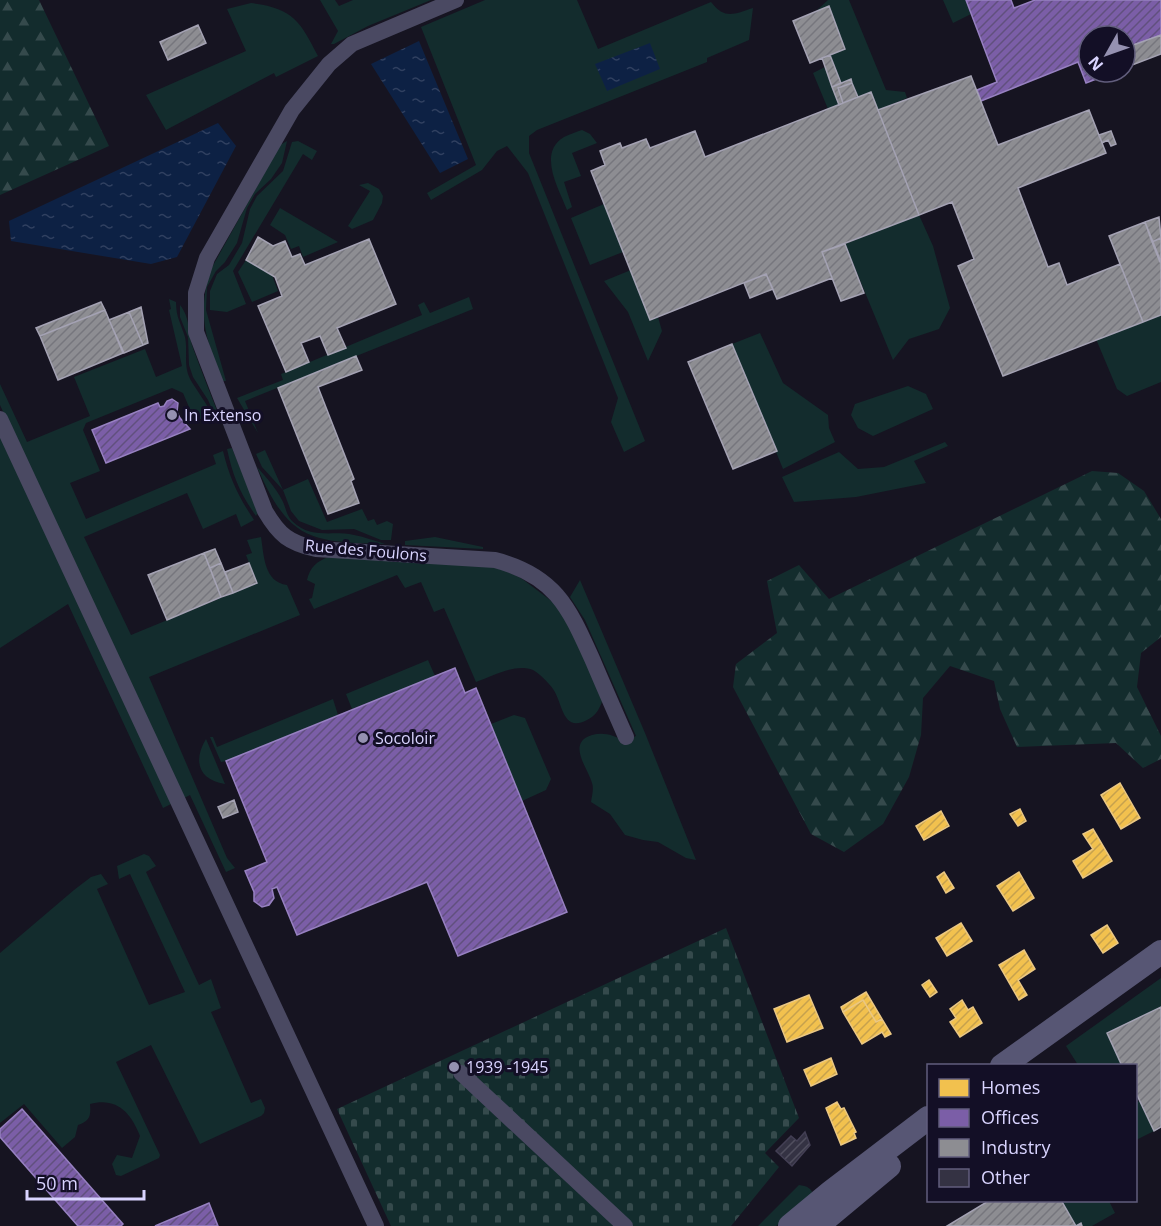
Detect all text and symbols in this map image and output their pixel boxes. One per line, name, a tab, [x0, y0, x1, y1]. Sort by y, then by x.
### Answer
north arrow	[1077, 24, 1137, 84]
text: N	[1083, 52, 1108, 76]
place label: In Extenso	[184, 404, 261, 426]
marker: In Extenso	[165, 408, 179, 422]
street label: Rue des Foulons	[304, 534, 428, 566]
place label: Socoloir	[375, 727, 435, 749]
marker: Socoloir	[356, 731, 370, 745]
place label: 1939 -1945	[466, 1056, 549, 1078]
marker: 1939 -1945	[447, 1060, 461, 1074]
legend	[927, 1064, 1137, 1202]
text: Homes	[981, 1075, 1040, 1099]
text: Offices	[981, 1105, 1039, 1129]
text: Industry	[981, 1135, 1051, 1159]
scale bar	[27, 1163, 144, 1201]
text: Other	[981, 1165, 1031, 1189]
text: 50 m	[36, 1171, 78, 1195]

